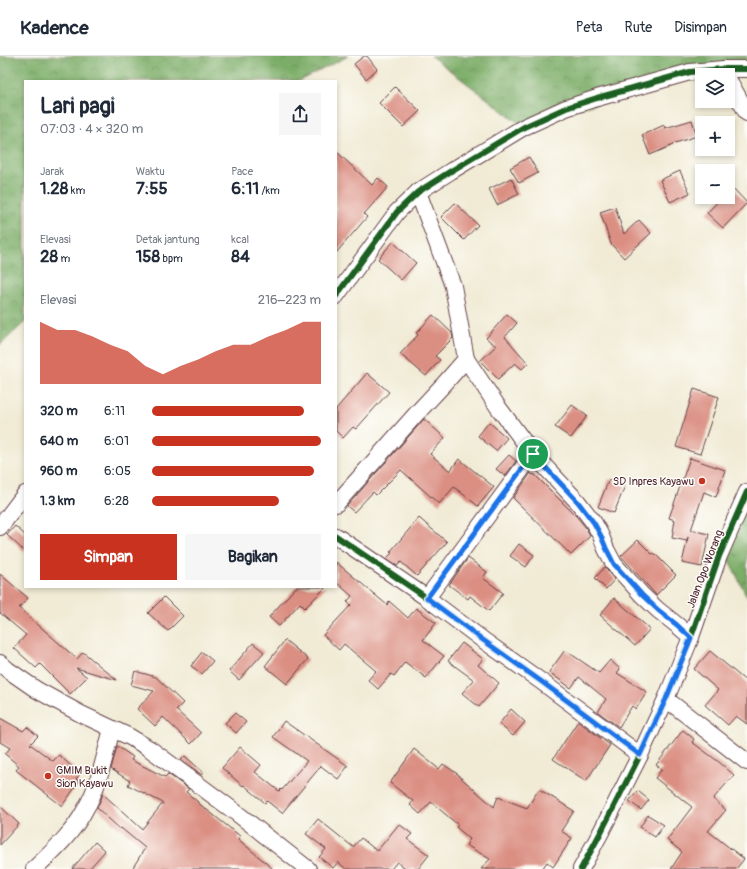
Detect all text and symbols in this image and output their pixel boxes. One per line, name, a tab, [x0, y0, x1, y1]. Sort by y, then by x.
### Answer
text: Kadence	[20, 16, 89, 40]
text: Peta	[576, 19, 603, 36]
text: Rute	[625, 19, 652, 36]
text: Disimpan	[674, 19, 727, 36]
map controls	[695, 68, 735, 204]
button: layers	[695, 68, 735, 108]
text: Lari pagi	[40, 92, 115, 120]
button: share	[279, 93, 321, 135]
button: +	[695, 116, 735, 156]
text: 07:03 · 4 × 320 m	[40, 121, 143, 137]
button: −	[695, 164, 735, 204]
text: Jarak	[40, 165, 64, 178]
text: Waktu	[136, 165, 165, 178]
text: Pace	[231, 165, 253, 178]
text: 1.28	[40, 178, 68, 199]
text: 7:55	[136, 178, 168, 199]
text: 6:11	[231, 178, 259, 199]
text: km	[68, 184, 85, 197]
text: /km	[259, 184, 280, 197]
text: Elevasi	[40, 233, 71, 246]
text: Detak jantung	[136, 233, 200, 246]
text: kcal	[231, 233, 249, 246]
text: 28	[40, 246, 58, 267]
text: 158	[136, 246, 160, 267]
text: 84	[231, 246, 250, 267]
text: m	[58, 252, 70, 265]
text: bpm	[160, 252, 183, 265]
text: Elevasi	[40, 292, 76, 308]
text: 216–223 m	[258, 292, 321, 308]
text: 320 m	[40, 403, 78, 419]
text: 6:11	[104, 403, 125, 419]
text: 640 m	[40, 433, 78, 449]
text: 6:01	[104, 433, 129, 449]
pin	[516, 437, 550, 471]
icon: arrive	[522, 443, 544, 465]
text: 960 m	[40, 463, 78, 479]
text: 6:05	[104, 463, 131, 479]
place label: SD Inpres Kayawu	[613, 475, 694, 488]
marker: SD Inpres Kayawu	[697, 476, 707, 486]
text: 1.3 km	[40, 493, 75, 509]
text: 6:28	[104, 493, 129, 509]
street label: Jalan Opo Worang	[684, 528, 726, 610]
button: Simpan	[40, 534, 177, 580]
button: Bagikan	[185, 534, 321, 580]
place label: GMIM Bukit Sion Kayawu	[56, 764, 113, 790]
marker: GMIM Bukit Sion Kayawu	[43, 771, 53, 781]

